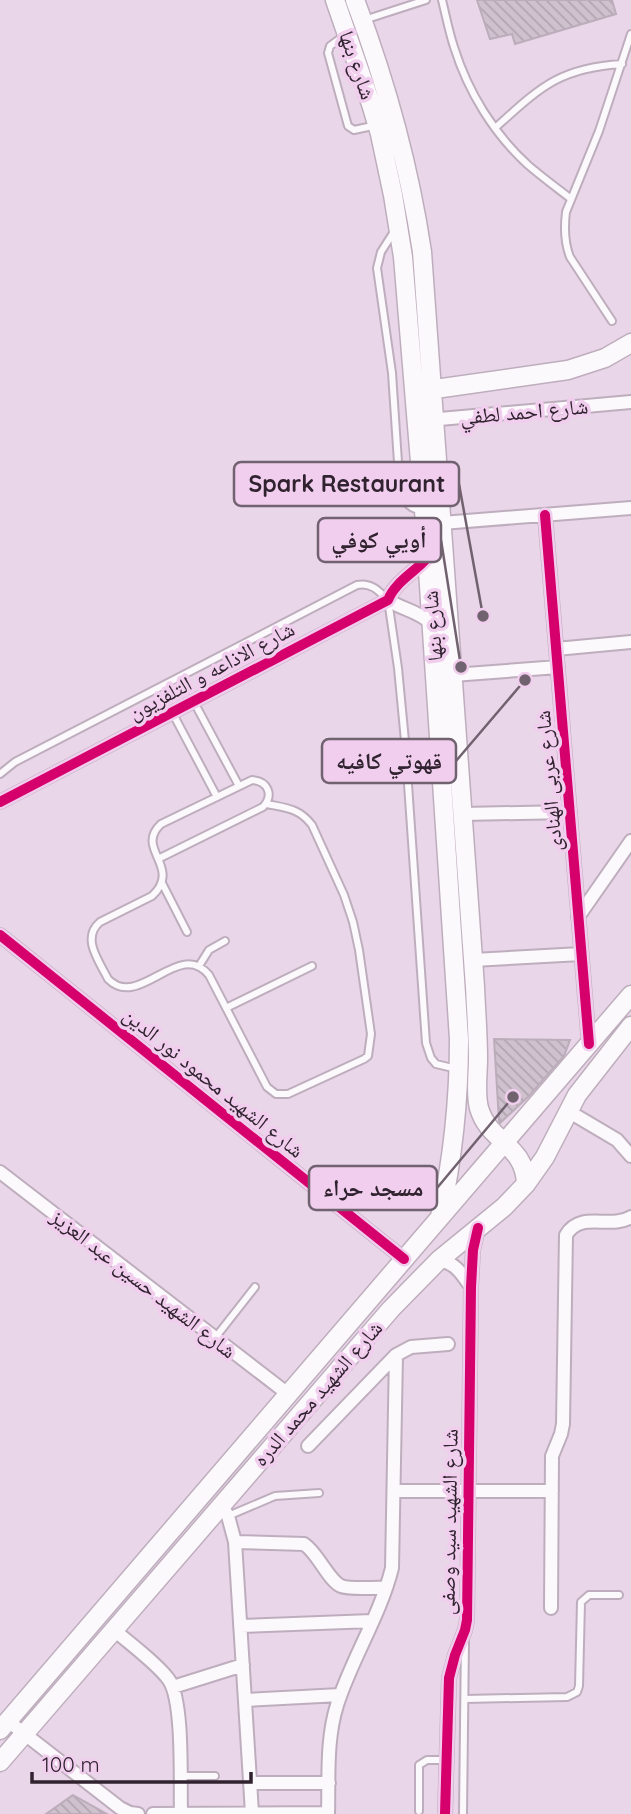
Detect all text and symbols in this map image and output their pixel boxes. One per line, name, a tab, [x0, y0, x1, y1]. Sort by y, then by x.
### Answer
street label: شارع بنها	[333, 27, 382, 103]
street label: شارع احمد لطفي	[459, 392, 590, 434]
callout: Spark Restaurant	[234, 462, 459, 506]
text: Spark Restaurant	[249, 469, 445, 498]
callout: أويي كوفي	[318, 518, 441, 562]
text: أويي كوفي	[331, 525, 427, 559]
street label: شارع بنها	[417, 590, 448, 662]
street label: شارع الاذاعه و التلفزيون	[123, 615, 299, 726]
street label: شارع عربى الهنادى	[529, 709, 568, 852]
callout: قهوتي كافيه	[322, 739, 456, 783]
text: قهوتي كافيه	[336, 746, 442, 780]
street label: شارع الشهيد محمود نور الدين	[118, 1001, 310, 1164]
callout: مسجد حراء	[309, 1166, 437, 1210]
text: مسجد حراء	[323, 1173, 423, 1202]
street label: شارع الشهيد حسين عبد العزيز	[45, 1202, 242, 1364]
street label: شارع الشهيد محمد الدره	[247, 1315, 388, 1472]
street label: شارع الشهيد سيد وصفى	[433, 1429, 464, 1615]
scale bar	[32, 1741, 250, 1785]
text: 100 m	[42, 1751, 100, 1777]

